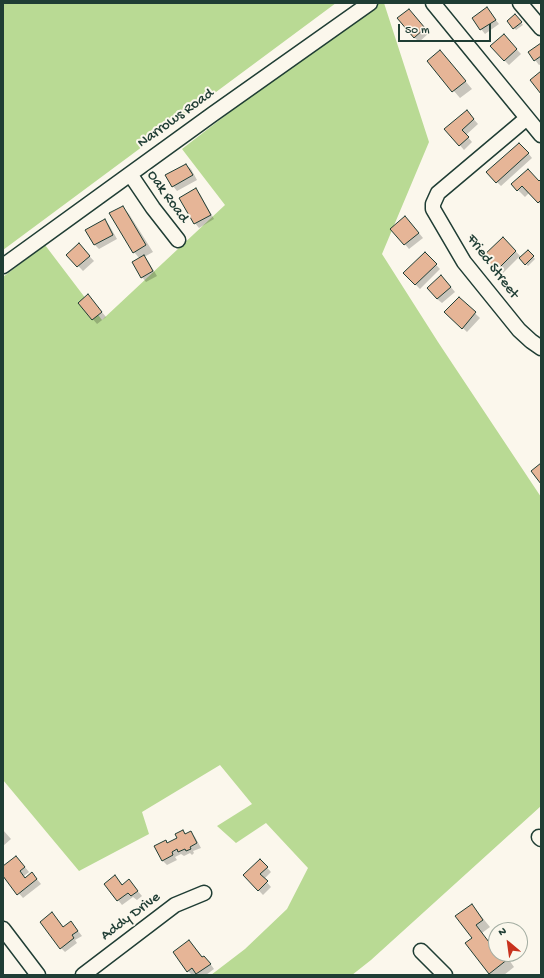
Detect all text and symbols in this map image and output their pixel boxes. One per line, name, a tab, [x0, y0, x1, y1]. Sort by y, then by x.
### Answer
scale bar	[400, 16, 493, 42]
text: 50 m	[405, 24, 430, 38]
street label: Narrows Road	[134, 85, 218, 153]
street label: Oak Road	[142, 167, 192, 227]
street label: Fried Street	[462, 231, 522, 303]
street label: Addy Drive	[98, 889, 164, 945]
north arrow	[488, 922, 528, 962]
text: N	[497, 925, 509, 939]

